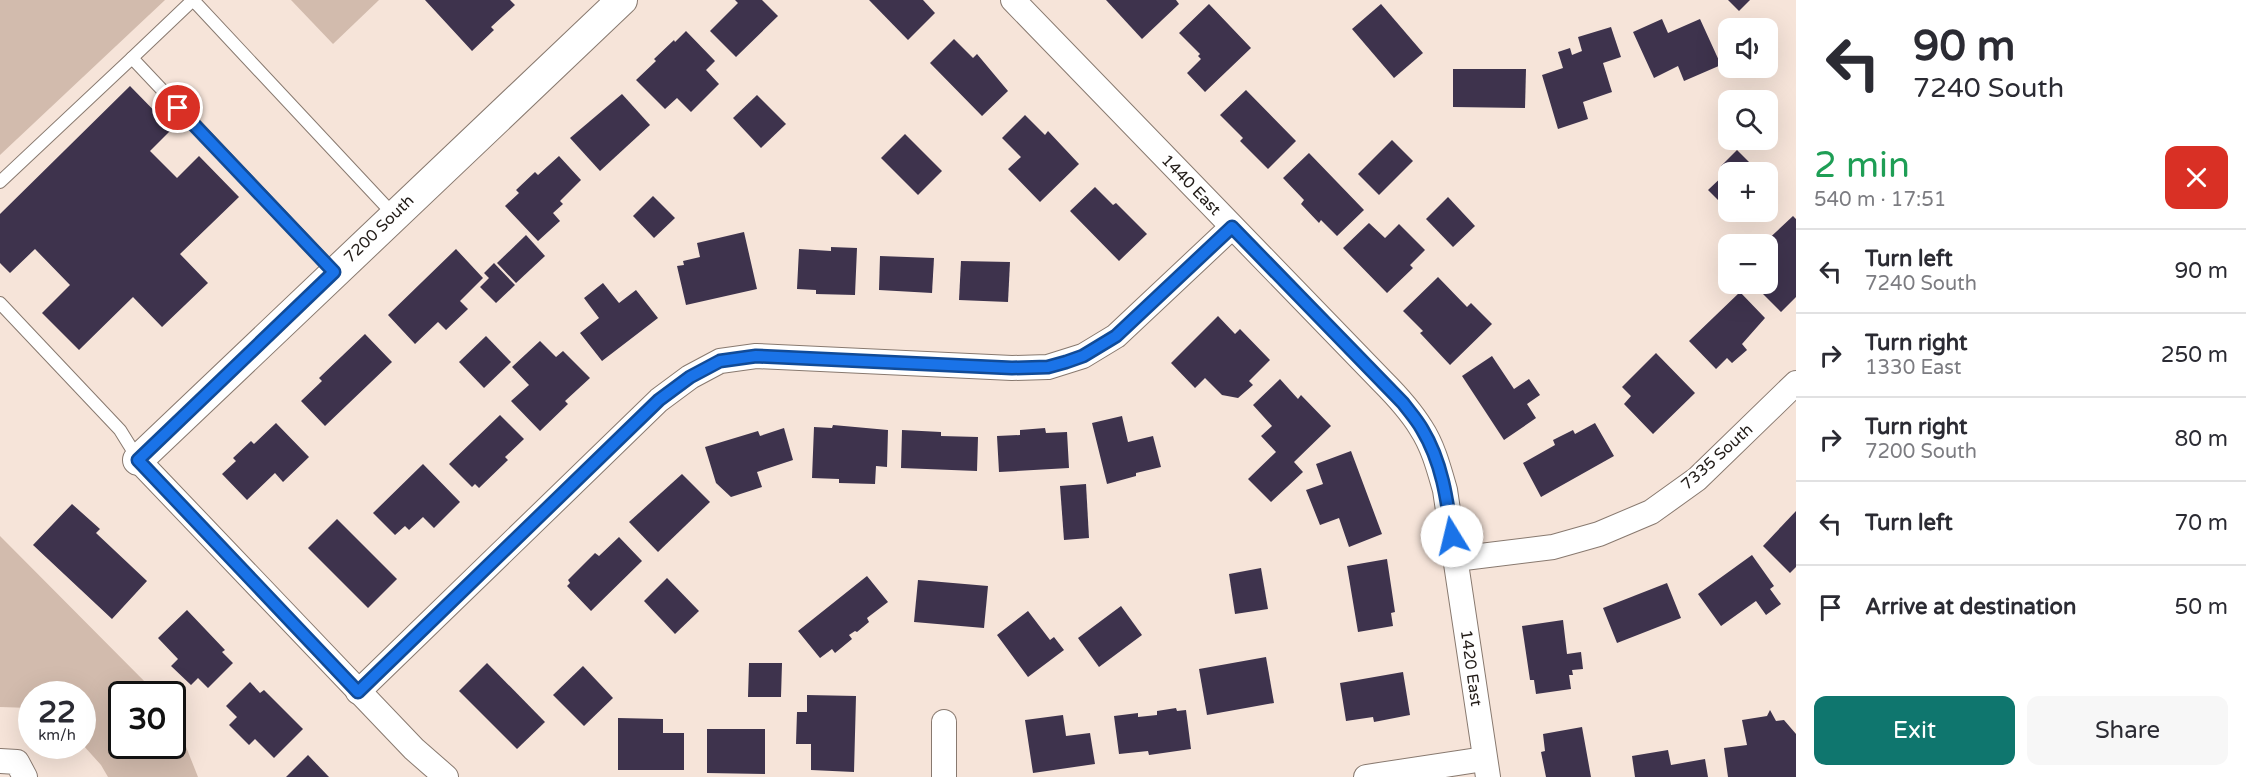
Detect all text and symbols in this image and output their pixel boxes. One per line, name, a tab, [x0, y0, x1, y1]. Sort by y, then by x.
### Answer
map controls	[1718, 18, 1778, 294]
button: sound	[1718, 18, 1778, 78]
text: 90 m	[1913, 21, 2015, 72]
icon: left	[1814, 24, 1892, 102]
text: 7240 South	[1913, 72, 2064, 105]
pin	[152, 82, 203, 133]
button: search	[1718, 90, 1778, 150]
icon: arrive	[161, 91, 194, 124]
text: 2 min	[1814, 144, 1910, 187]
button: close	[2165, 146, 2228, 209]
street label: 1440 East	[1157, 150, 1225, 220]
button: +	[1718, 162, 1778, 222]
text: 540 m · 17:51	[1814, 188, 1946, 212]
street label: 7200 South	[340, 191, 418, 267]
button: −	[1718, 234, 1778, 294]
text: Turn left	[1865, 246, 1953, 272]
icon: left	[1814, 255, 1847, 288]
text: 90 m	[2174, 258, 2228, 284]
text: 7240 South	[1865, 272, 1977, 296]
text: Turn right	[1865, 330, 1967, 356]
icon: right	[1814, 339, 1847, 372]
text: 250 m	[2161, 342, 2228, 368]
text: 1330 East	[1865, 356, 1961, 380]
text: Turn right	[1865, 414, 1967, 440]
street label: 7335 South	[1677, 420, 1757, 494]
icon: right	[1814, 423, 1847, 456]
text: 80 m	[2174, 426, 2228, 452]
text: 7200 South	[1865, 440, 1977, 464]
position arrow	[1420, 504, 1484, 568]
icon: left	[1814, 507, 1847, 540]
text: Turn left	[1865, 510, 1953, 536]
text: 70 m	[2174, 510, 2228, 536]
icon: arrive	[1814, 591, 1847, 624]
text: Arrive at destination	[1865, 594, 2076, 620]
text: 50 m	[2174, 594, 2228, 620]
street label: 1420 East	[1456, 628, 1486, 708]
speed limit sign: 30	[108, 681, 186, 759]
text: 22	[38, 694, 76, 731]
button: Exit	[1814, 696, 2015, 765]
button: Share	[2027, 696, 2228, 765]
text: km/h	[38, 726, 76, 744]

